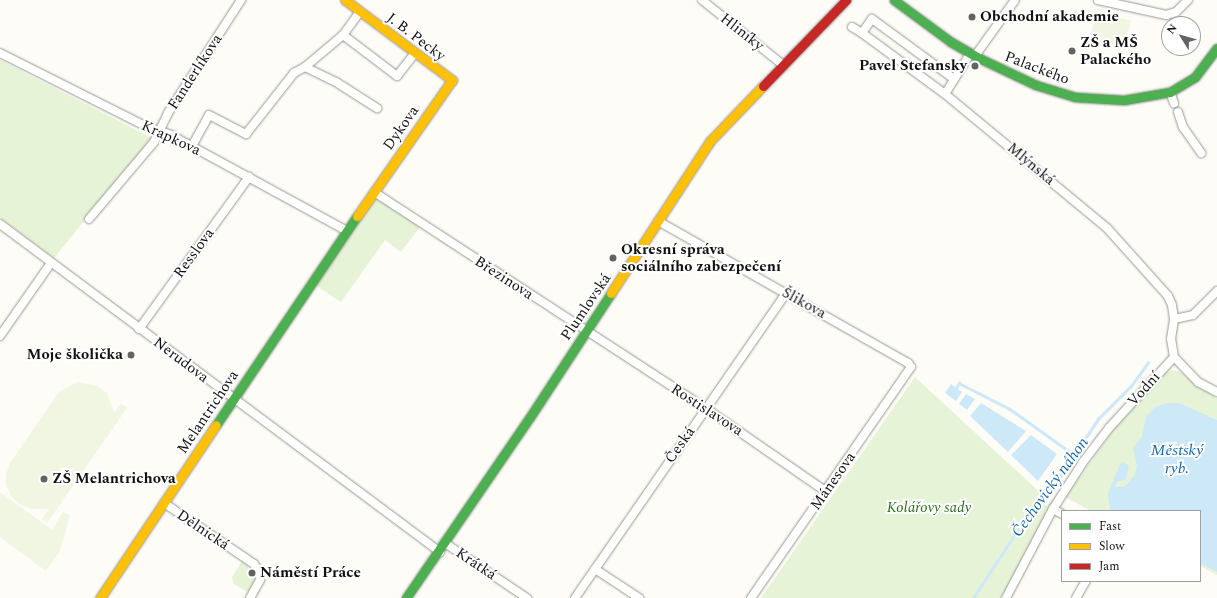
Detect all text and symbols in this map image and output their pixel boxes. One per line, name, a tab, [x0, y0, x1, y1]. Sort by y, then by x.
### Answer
place label: Obchodní akademie	[980, 8, 1119, 26]
street label: J. B. Pecky	[383, 9, 449, 65]
street label: Hliníky	[717, 9, 767, 55]
marker: Obchodní akademie	[967, 12, 977, 22]
north arrow	[1161, 16, 1201, 56]
text: N	[1162, 20, 1181, 38]
street label: Fanderlíkova	[164, 31, 226, 113]
place label: ZŠ a MŠ Palackého	[1080, 33, 1151, 68]
marker: ZŠ a MŠ Palackého	[1067, 46, 1077, 56]
street label: Palackého	[1002, 47, 1072, 89]
place label: Pavel Stefansky	[859, 57, 967, 75]
marker: Pavel Stefansky	[970, 61, 980, 71]
street label: Dykova	[379, 102, 423, 154]
street label: Krapkova	[138, 116, 204, 160]
street label: Mlýnská	[1004, 139, 1058, 189]
street label: Resslova	[170, 225, 218, 281]
place label: Okresní správa sociálního zabezpečení	[621, 240, 781, 275]
street label: Březinova	[471, 252, 537, 304]
marker: Okresní správa sociálního zabezpečení	[608, 253, 618, 263]
street label: Plumlovská	[557, 270, 615, 344]
street label: Šlikova	[779, 284, 829, 322]
street label: Nerudova	[150, 333, 212, 387]
place label: Moje školička	[26, 346, 123, 364]
marker: Moje školička	[126, 350, 136, 360]
street label: Melantrichova	[173, 367, 243, 457]
street label: Vodní	[1124, 368, 1164, 410]
street label: Rostislavova	[668, 380, 746, 440]
street label: Česká	[661, 423, 699, 467]
water label: Čechovický náhon	[1007, 433, 1093, 541]
water label: Městský ryb.	[1151, 440, 1203, 478]
street label: Mánesova	[806, 448, 860, 514]
place label: ZŠ Melantrichova	[52, 470, 176, 488]
marker: ZŠ Melantrichova	[39, 474, 49, 484]
park label: Kolářovy sady	[887, 499, 971, 517]
street label: Dělnická	[173, 506, 233, 554]
legend	[1061, 510, 1201, 582]
text: Fast	[1099, 517, 1121, 536]
text: Slow	[1099, 537, 1124, 556]
street label: Krátká	[452, 544, 500, 584]
text: Jam	[1099, 557, 1120, 576]
place label: Náměstí Práce	[260, 564, 361, 582]
marker: Náměstí Práce	[247, 568, 257, 578]

